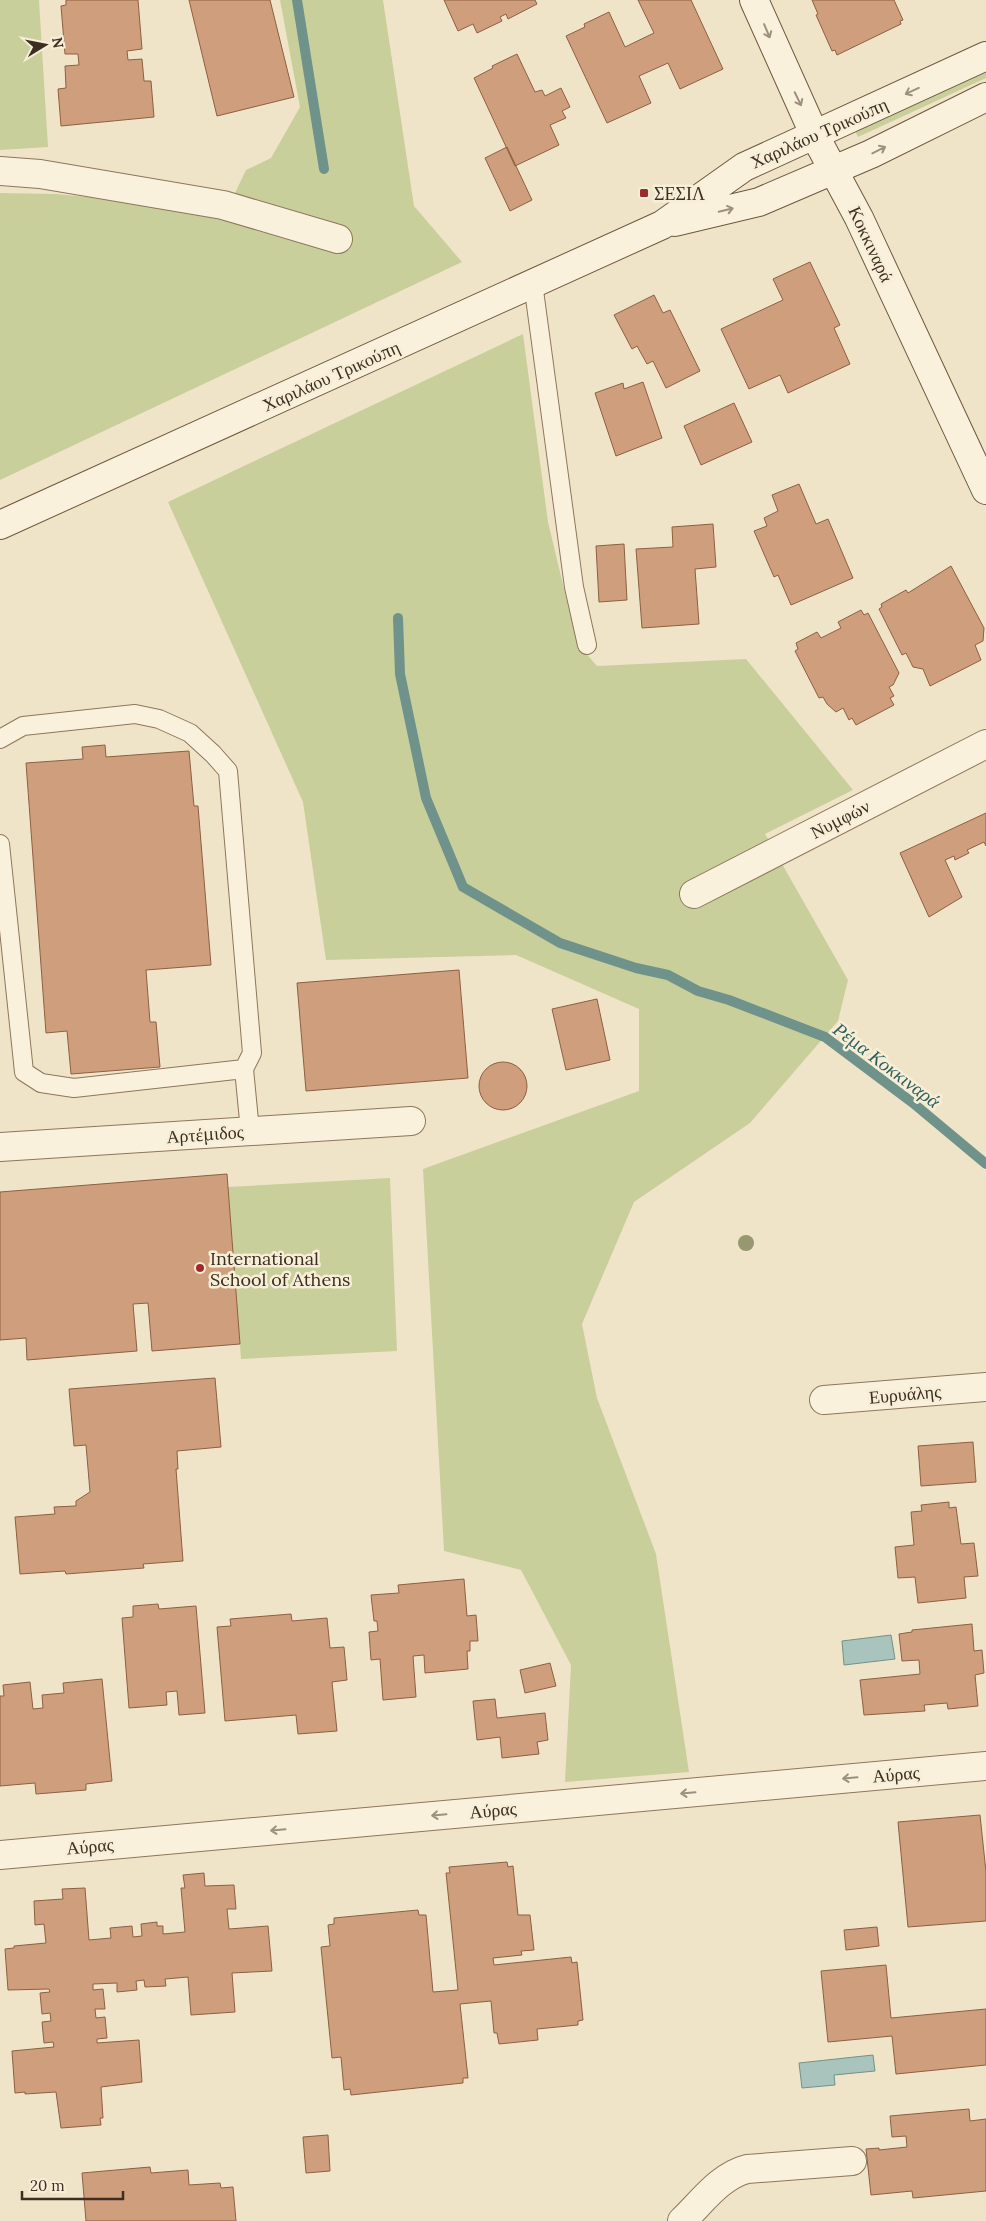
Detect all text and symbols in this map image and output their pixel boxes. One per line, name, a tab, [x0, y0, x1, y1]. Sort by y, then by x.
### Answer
north arrow	[20, 20, 70, 70]
one-way arrow	[763, 23, 773, 38]
text: N	[48, 36, 68, 50]
one-way arrow	[905, 86, 920, 96]
one-way arrow	[794, 91, 803, 106]
street label: Χαριλάου Τρικούπη	[747, 92, 891, 174]
one-way arrow	[871, 145, 886, 154]
place label: ΣΕΣΙΛ	[654, 182, 705, 205]
marker: ΣΕΣΙΛ	[638, 187, 650, 199]
street label: Κοκκιναρά	[843, 202, 899, 286]
one-way arrow	[718, 205, 734, 214]
street label: Χαριλάου Τρικούπη	[259, 335, 403, 417]
street label: Νυμφών	[807, 794, 873, 844]
water label: Ρέμα Κοκκιναρά	[828, 1016, 946, 1114]
street label: Αρτέμιδος	[166, 1120, 244, 1148]
place label: International School of Athens	[210, 1247, 350, 1291]
marker: International School of Athens	[194, 1262, 206, 1274]
street label: Ευρυάλης	[868, 1379, 942, 1409]
street label: Αύρας	[871, 1760, 921, 1788]
one-way arrow	[843, 1773, 859, 1783]
one-way arrow	[681, 1788, 697, 1797]
street label: Αύρας	[468, 1796, 518, 1824]
one-way arrow	[432, 1810, 448, 1820]
one-way arrow	[270, 1825, 286, 1834]
street label: Αύρας	[65, 1832, 115, 1860]
scale bar	[22, 2168, 124, 2200]
text: 20 m	[30, 2176, 65, 2195]

